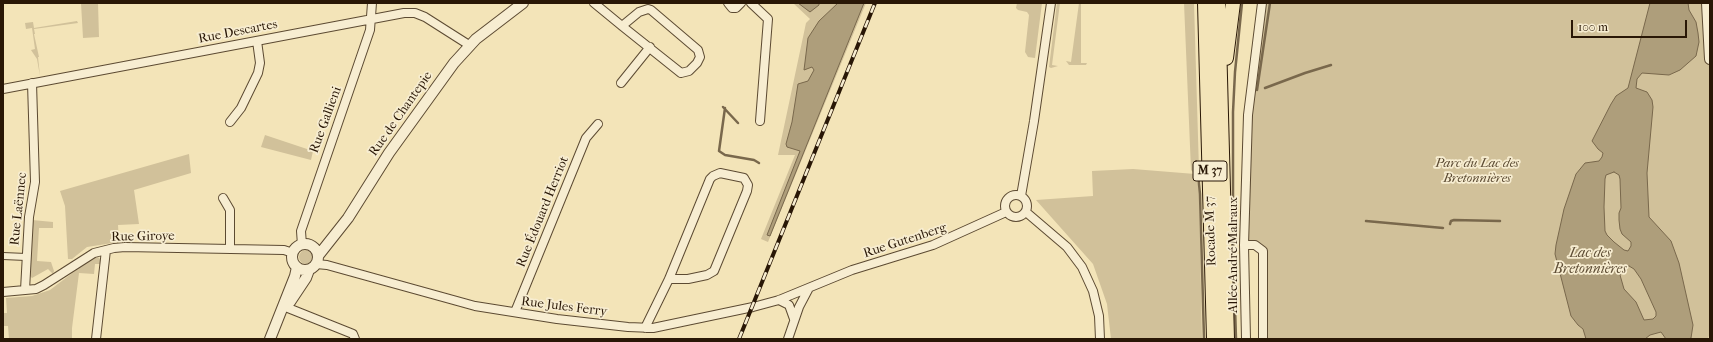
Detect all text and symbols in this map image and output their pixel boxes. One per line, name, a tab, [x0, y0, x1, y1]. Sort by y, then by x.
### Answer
scale bar	[1573, 12, 1689, 38]
street label: Rue Descartes	[197, 17, 279, 47]
text: 100 m	[1578, 20, 1608, 34]
street label: Rue de Chantepie	[366, 69, 436, 159]
street label: Rue Gallieni	[307, 85, 345, 155]
street label: Rue Édouard Herriot	[514, 154, 572, 270]
park label: Parc du Lac des Bretonnières	[1435, 156, 1519, 187]
road number: M 37	[1193, 161, 1227, 181]
street label: Rue Laënnec	[7, 172, 31, 246]
street label: Rocade M 37	[1202, 196, 1220, 266]
street label: Allée André Malraux	[1226, 197, 1242, 313]
street label: Rue Gutenberg	[861, 220, 949, 262]
street label: Rue Giroye	[111, 229, 175, 245]
water label: Lac des Bretonnières	[1554, 246, 1626, 278]
street label: Rue Jules Ferry	[520, 294, 608, 320]

